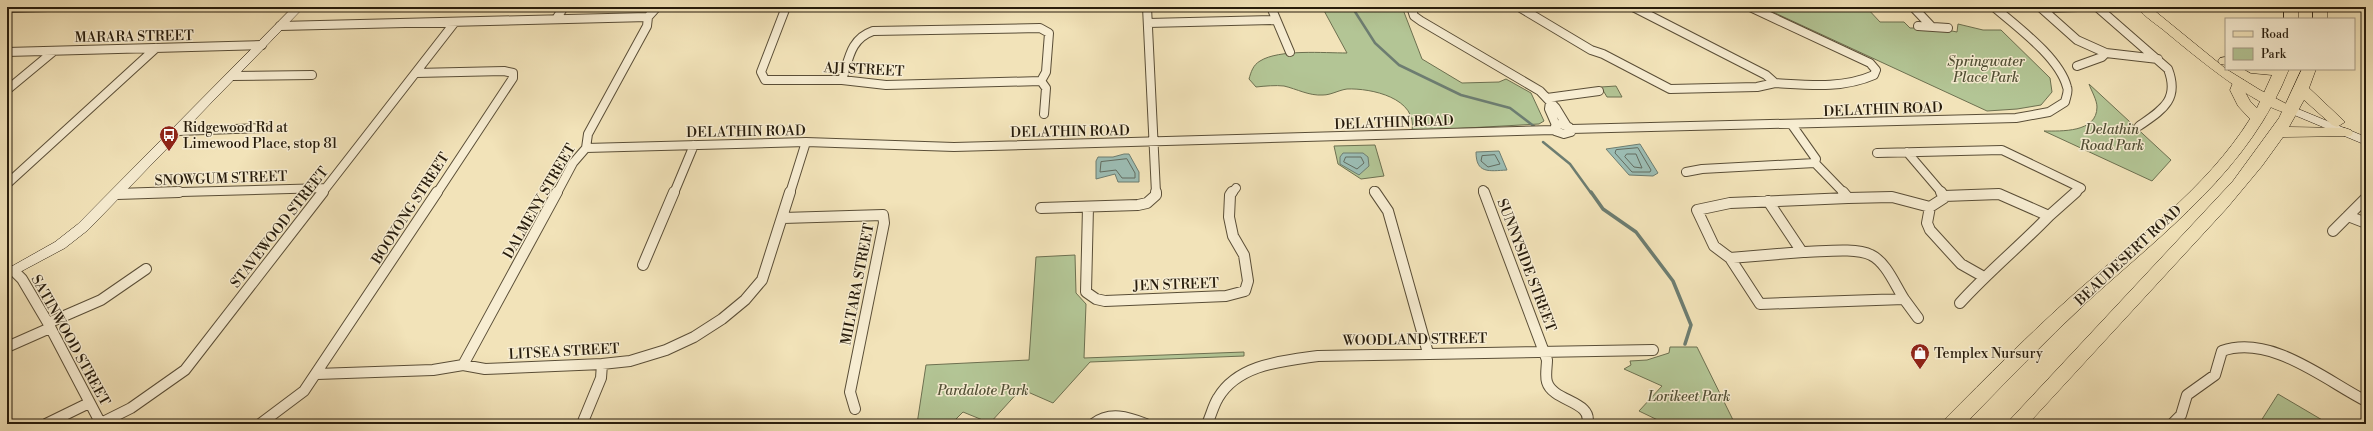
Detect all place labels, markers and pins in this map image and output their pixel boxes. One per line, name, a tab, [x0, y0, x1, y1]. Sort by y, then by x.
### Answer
place label: Ridgewood Rd at Limewood Place, stop 81	[183, 119, 338, 153]
bus stop icon: Ridgewood Rd at Limewood Place, stop 81	[158, 124, 180, 152]
shop icon: Templex Nursury	[1909, 342, 1931, 370]
place label: Templex Nursury	[1934, 345, 2043, 363]

